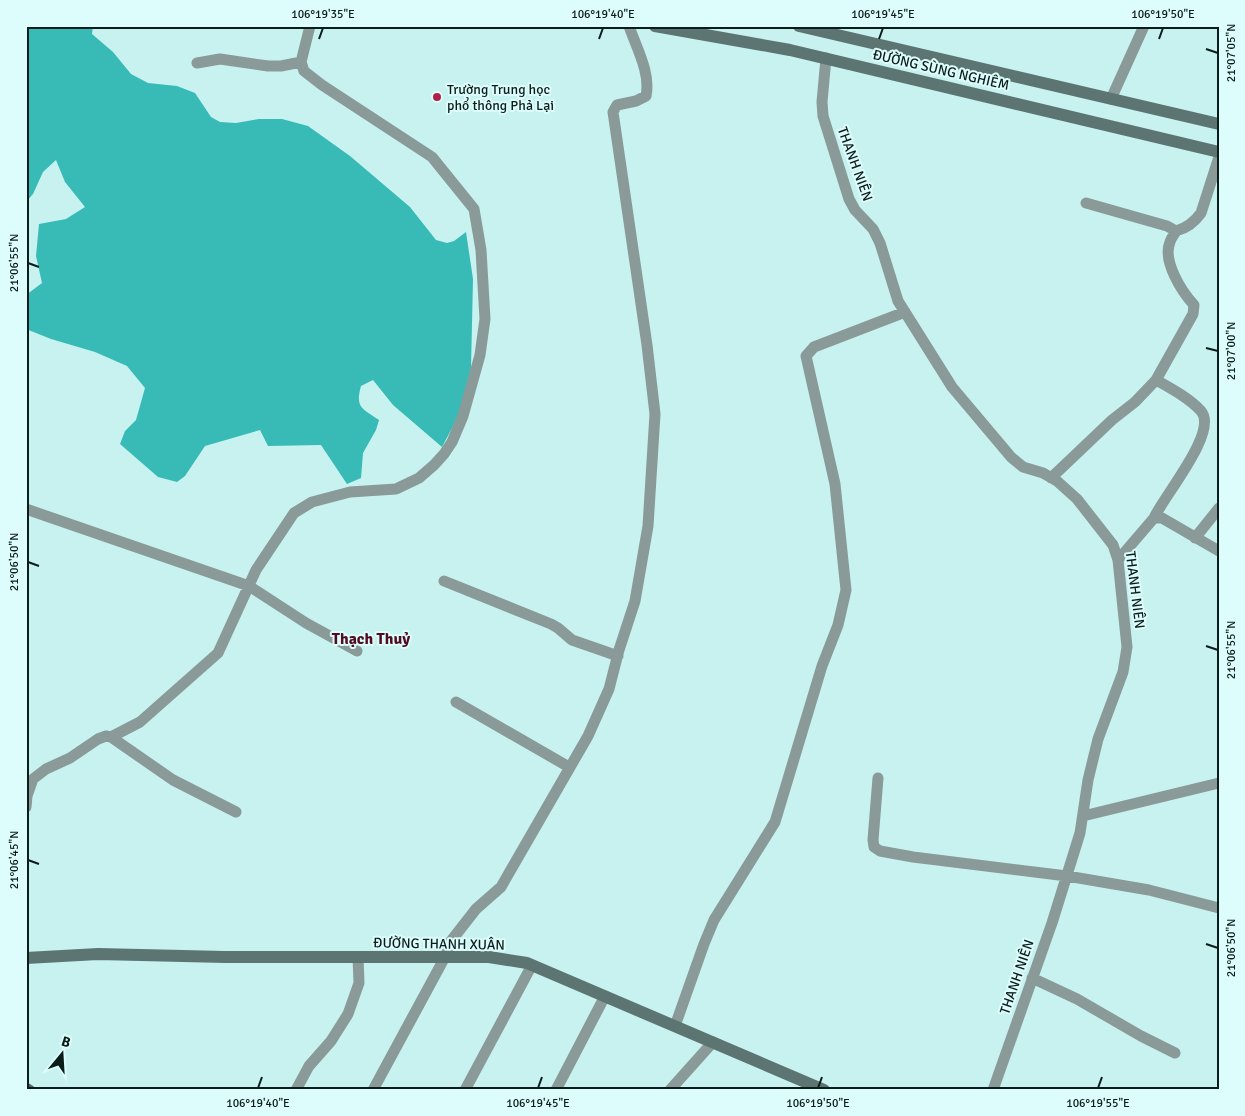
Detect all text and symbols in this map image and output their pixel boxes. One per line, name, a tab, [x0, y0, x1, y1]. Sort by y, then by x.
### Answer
text: 106°19'35"E	[291, 7, 355, 22]
text: 106°19'40"E	[571, 7, 635, 22]
text: 106°19'45"E	[851, 7, 915, 22]
text: 106°19'50"E	[1131, 7, 1195, 22]
text: 21°07'05"N	[1224, 24, 1239, 82]
street label: ĐƯỜNG SÙNG NGHIÊM	[871, 46, 1011, 94]
place label: Trường Trung học phổ thông Phả Lại	[447, 81, 554, 114]
marker: Trường Trung học phổ thông Phả Lại	[431, 91, 443, 103]
street label: THANH NIÊN	[834, 124, 876, 204]
text: 21°06'55"N	[7, 234, 22, 292]
text: 21°07'00"N	[1224, 322, 1239, 380]
text: 21°06'50"N	[7, 533, 22, 591]
street label: THANH NIÊN	[1122, 550, 1148, 630]
text: 21°06'55"N	[1224, 621, 1239, 679]
district label: Thạch Thuỷ	[332, 629, 410, 649]
text: 21°06'45"N	[7, 831, 22, 889]
text: 21°06'50"N	[1224, 919, 1239, 977]
street label: ĐƯỜNG THANH XUÂN	[373, 934, 505, 954]
street label: THANH NIÊN	[996, 937, 1038, 1017]
north arrow	[38, 1028, 88, 1078]
text: B	[59, 1033, 73, 1052]
text: 106°19'40"E	[226, 1096, 290, 1111]
text: 106°19'45"E	[506, 1096, 570, 1111]
text: 106°19'50"E	[786, 1096, 850, 1111]
text: 106°19'55"E	[1066, 1096, 1130, 1111]

